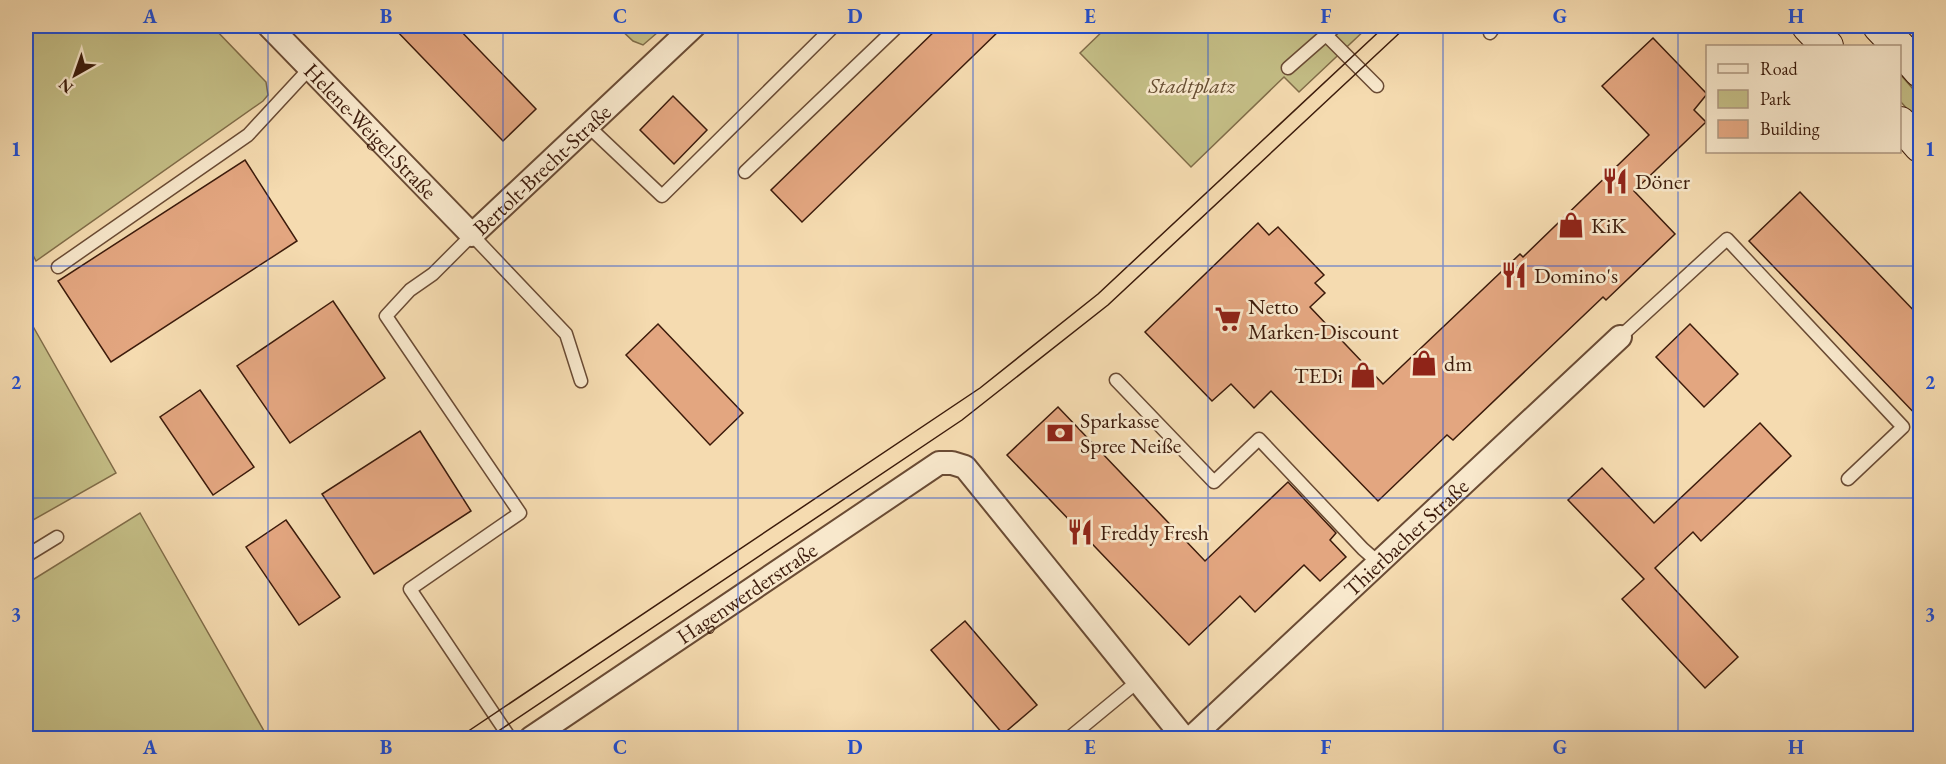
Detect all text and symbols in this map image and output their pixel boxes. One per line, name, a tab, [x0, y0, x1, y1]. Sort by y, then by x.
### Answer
text: A	[142, 3, 158, 29]
text: B	[380, 3, 392, 29]
text: C	[613, 3, 627, 29]
text: D	[847, 3, 863, 29]
text: E	[1084, 3, 1096, 29]
text: F	[1321, 3, 1332, 29]
text: G	[1553, 3, 1567, 29]
text: H	[1788, 3, 1804, 29]
north arrow	[45, 45, 105, 105]
legend	[1706, 45, 1901, 153]
street label: Helene-Weigel-Straße	[298, 56, 444, 205]
text: Road	[1760, 57, 1799, 80]
park label: Stadtplatz	[1148, 71, 1236, 100]
text: N	[54, 74, 77, 98]
text: Park	[1760, 87, 1791, 110]
street label: Bertolt-Brecht-Straße	[466, 97, 617, 242]
text: Building	[1760, 117, 1820, 140]
text: 1	[11, 136, 21, 162]
text: 1	[1925, 136, 1935, 162]
restaurant icon: Döner	[1600, 166, 1630, 196]
place label: Döner	[1635, 167, 1691, 196]
shop icon: KiK	[1556, 210, 1586, 240]
place label: KiK	[1591, 211, 1627, 240]
restaurant icon: Domino's	[1499, 260, 1529, 290]
place label: Domino's	[1534, 261, 1618, 290]
place label: Netto Marken-Discount	[1248, 292, 1399, 346]
supermarket icon: Netto Marken-Discount	[1213, 304, 1243, 334]
shop icon: dm	[1409, 348, 1439, 378]
place label: dm	[1444, 349, 1472, 378]
shop icon: TEDi	[1348, 360, 1378, 390]
place label: TEDi	[1294, 361, 1343, 390]
text: 2	[11, 369, 22, 395]
text: 2	[1925, 369, 1936, 395]
place label: Sparkasse Spree Neiße	[1080, 406, 1182, 460]
bank icon: Sparkasse Spree Neiße	[1045, 418, 1075, 448]
street label: Thierbacher Straße	[1337, 471, 1475, 603]
restaurant icon: Freddy Fresh	[1065, 517, 1095, 547]
place label: Freddy Fresh	[1100, 518, 1209, 547]
street label: Hagenwerderstraße	[671, 535, 823, 650]
text: 3	[11, 601, 21, 627]
text: 3	[1925, 601, 1935, 627]
text: A	[142, 734, 158, 760]
text: B	[380, 734, 392, 760]
text: C	[613, 734, 627, 760]
text: D	[847, 734, 863, 760]
text: E	[1084, 734, 1096, 760]
text: F	[1321, 734, 1332, 760]
text: G	[1553, 734, 1567, 760]
text: H	[1788, 734, 1804, 760]

